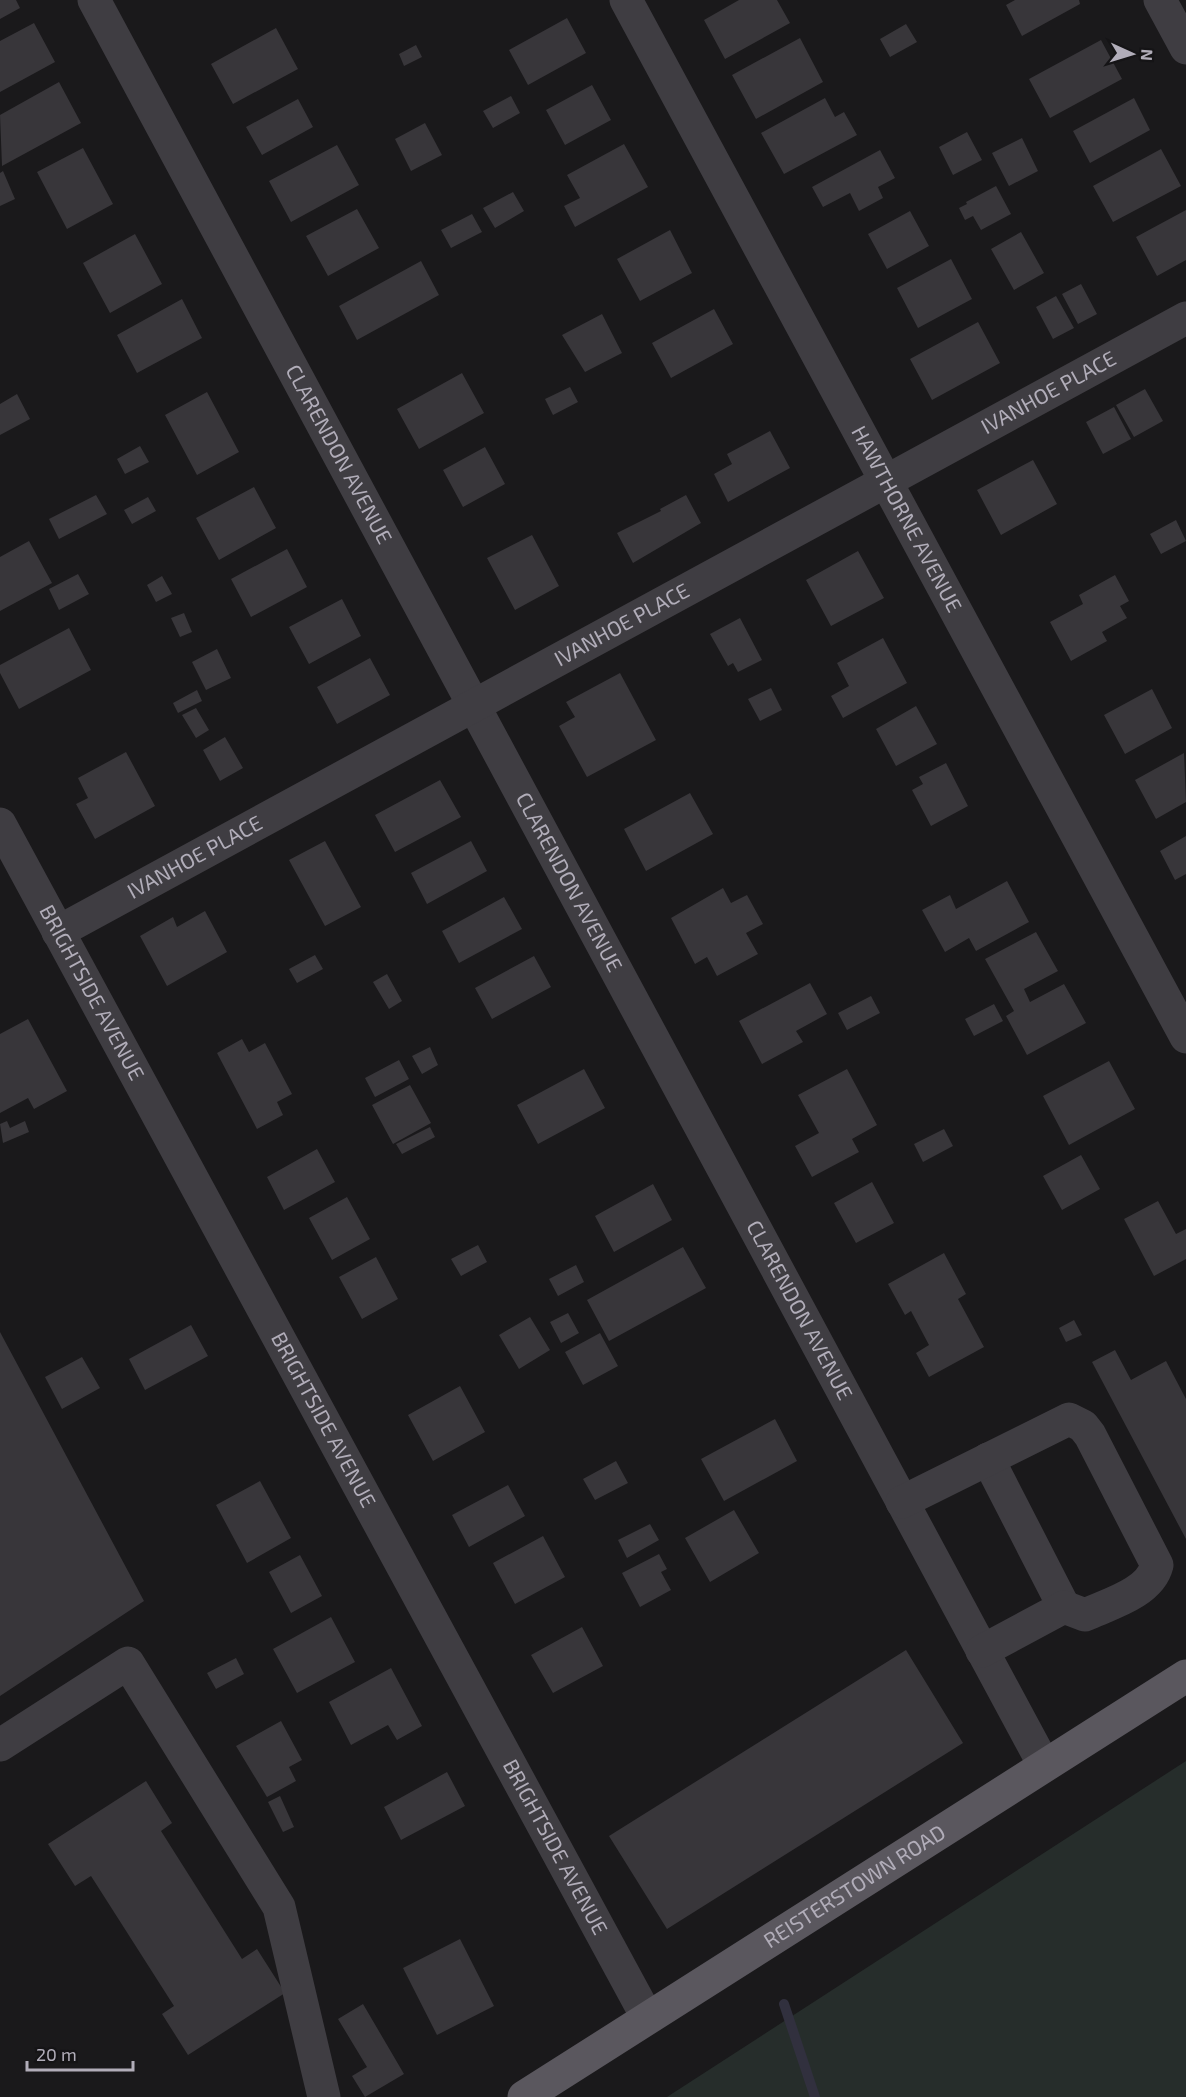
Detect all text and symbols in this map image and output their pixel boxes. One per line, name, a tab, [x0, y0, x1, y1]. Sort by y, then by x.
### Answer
north arrow	[1102, 24, 1162, 84]
text: N	[1138, 49, 1157, 62]
street label: IVANHOE PLACE	[976, 345, 1120, 438]
street label: CLARENDON AVENUE	[282, 360, 398, 548]
street label: HAWTHORNE AVENUE	[847, 421, 968, 616]
street label: IVANHOE PLACE	[549, 577, 693, 671]
street label: CLARENDON AVENUE	[512, 788, 629, 976]
street label: IVANHOE PLACE	[122, 809, 266, 903]
street label: BRIGHTSIDE AVENUE	[35, 900, 150, 1084]
street label: CLARENDON AVENUE	[742, 1216, 859, 1403]
street label: BRIGHTSIDE AVENUE	[267, 1327, 382, 1511]
street label: BRIGHTSIDE AVENUE	[499, 1755, 614, 1938]
street label: REISTERSTOWN ROAD	[759, 1818, 949, 1952]
scale bar	[27, 2034, 134, 2072]
text: 20 m	[36, 2043, 77, 2065]

